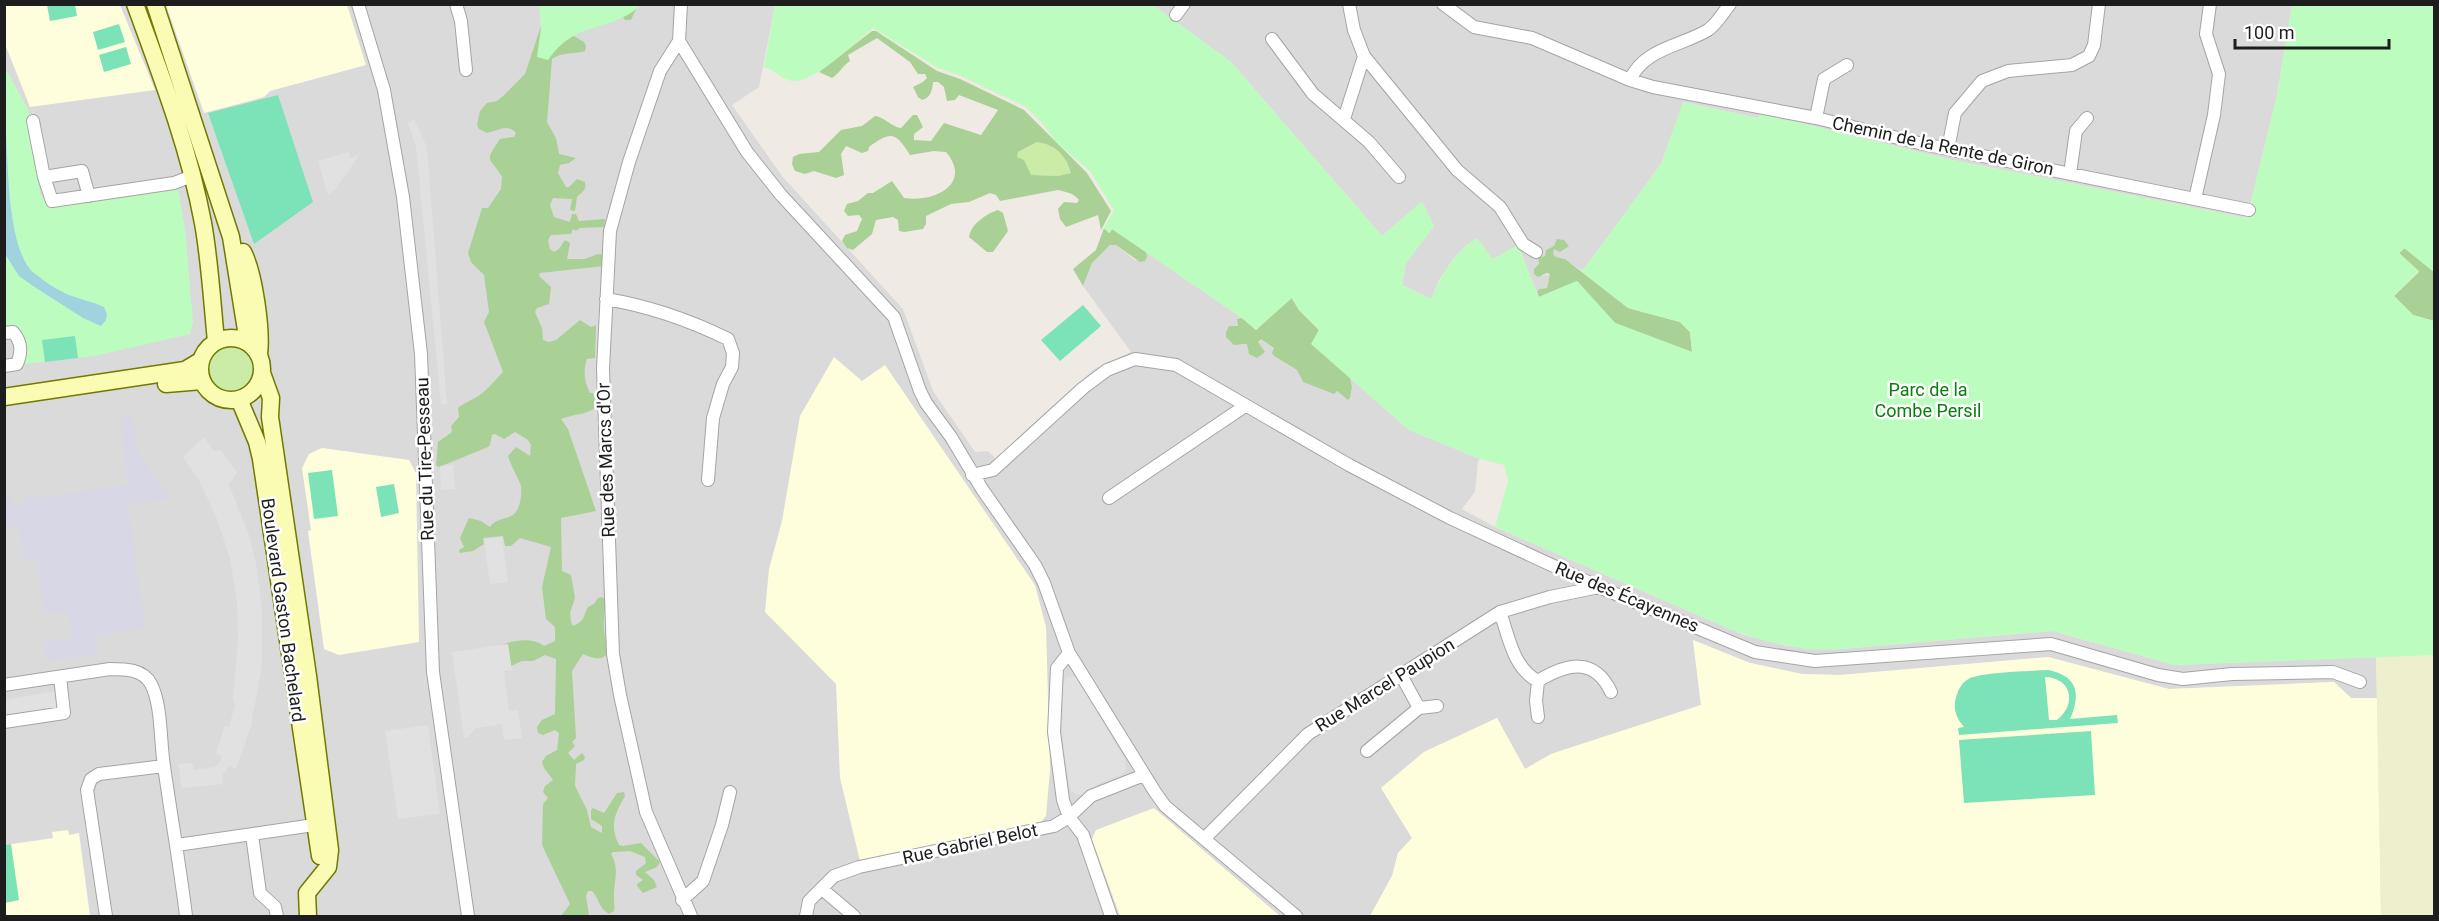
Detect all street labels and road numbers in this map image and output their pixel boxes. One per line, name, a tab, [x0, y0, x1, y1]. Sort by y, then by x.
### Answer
street label: Chemin de la Rente de Giron	[1830, 112, 2056, 179]
street label: Rue du Tire-Pesseau	[411, 377, 438, 541]
street label: Rue des Marcs d'Or	[592, 382, 619, 538]
street label: Boulevard Gaston Bachelard	[257, 497, 310, 723]
street label: Rue des Écayennes	[1552, 557, 1702, 636]
street label: Rue Marcel Paupion	[1311, 633, 1458, 736]
street label: Rue Gabriel Belot	[901, 819, 1039, 868]

